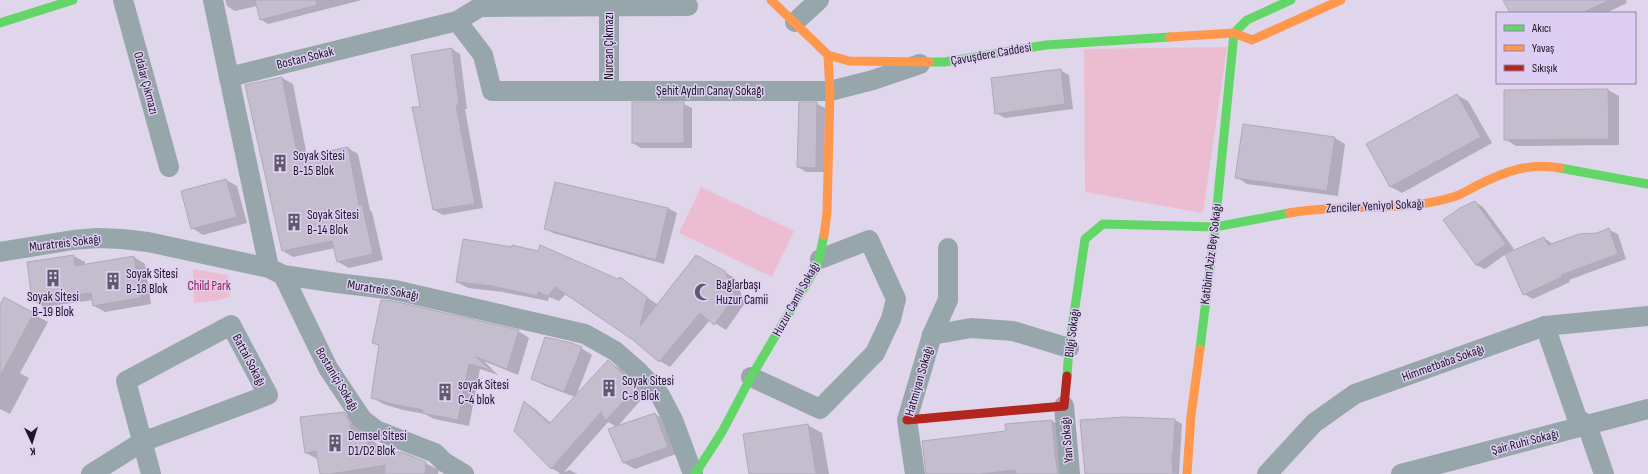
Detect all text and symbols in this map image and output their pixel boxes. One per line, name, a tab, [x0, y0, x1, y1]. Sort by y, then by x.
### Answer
street label: Nurcan Çıkmazı	[601, 12, 617, 80]
legend	[1496, 12, 1636, 84]
text: Akıcı	[1531, 21, 1551, 36]
street label: Çavuşdere Caddesi	[949, 39, 1033, 69]
text: Yavaş	[1532, 41, 1554, 56]
street label: Bostan Sokak	[275, 43, 335, 73]
street label: Odalar Çıkmazı	[130, 50, 162, 116]
text: Sıkışık	[1532, 61, 1558, 76]
street label: Şehit Aydın Canay Sokağı	[656, 83, 764, 99]
place label: Soyak Sitesi B-15 Blok	[293, 148, 345, 179]
building icon: Soyak Sitesi B-15 Blok	[270, 153, 290, 173]
street label: Zenciler Yeniyol Sokağı	[1326, 195, 1424, 217]
street label: Katibim Aziz Bey Sokağı	[1197, 203, 1225, 305]
place label: Soyak Sitesi B-14 Blok	[307, 207, 359, 238]
building icon: Soyak Sitesi B-14 Blok	[284, 212, 304, 232]
street label: Muratreis Sokağı	[28, 231, 102, 255]
street label: Huzur Camii Sokağı	[769, 259, 823, 339]
place label: Soyak Sitesi B-18 Blok	[126, 266, 178, 297]
building icon: Soyak Sİtesi B-19 Blok	[43, 268, 63, 288]
building icon: Soyak Sitesi B-18 Blok	[103, 271, 123, 291]
street label: Muratreis Sokağı	[346, 276, 420, 304]
place label: Bağlarbaşı Huzur Camii	[716, 277, 768, 308]
park label: Child Park	[187, 278, 231, 294]
mosque icon: Bağlarbaşı Huzur Camii	[693, 282, 713, 302]
place label: Soyak Sİtesi B-19 Blok	[27, 288, 79, 320]
street label: Bilgi Sokağı	[1061, 308, 1083, 358]
street label: Battal Sokağı	[229, 331, 269, 389]
street label: Himmetbaba Sokağı	[1400, 341, 1486, 385]
street label: Bostaniçi Sokağı	[312, 344, 362, 414]
street label: Hatmiyan Sokağı	[901, 344, 937, 418]
place label: Soyak Sitesi C-8 Blok	[622, 373, 674, 404]
place label: soyak Sitesi C-4 blok	[458, 377, 509, 408]
building icon: Soyak Sitesi C-8 Blok	[599, 378, 619, 398]
building icon: soyak Sitesi C-4 blok	[435, 382, 455, 402]
street label: Yan Sokağı	[1057, 416, 1077, 464]
north arrow	[12, 422, 52, 462]
street label: Şair Ruhi Sokağı	[1490, 425, 1560, 459]
place label: Demsel Sİtesi D1/D2 Blok	[348, 427, 407, 459]
building icon: Demsel Sİtesi D1/D2 Blok	[325, 433, 345, 453]
text: K	[29, 445, 36, 458]

